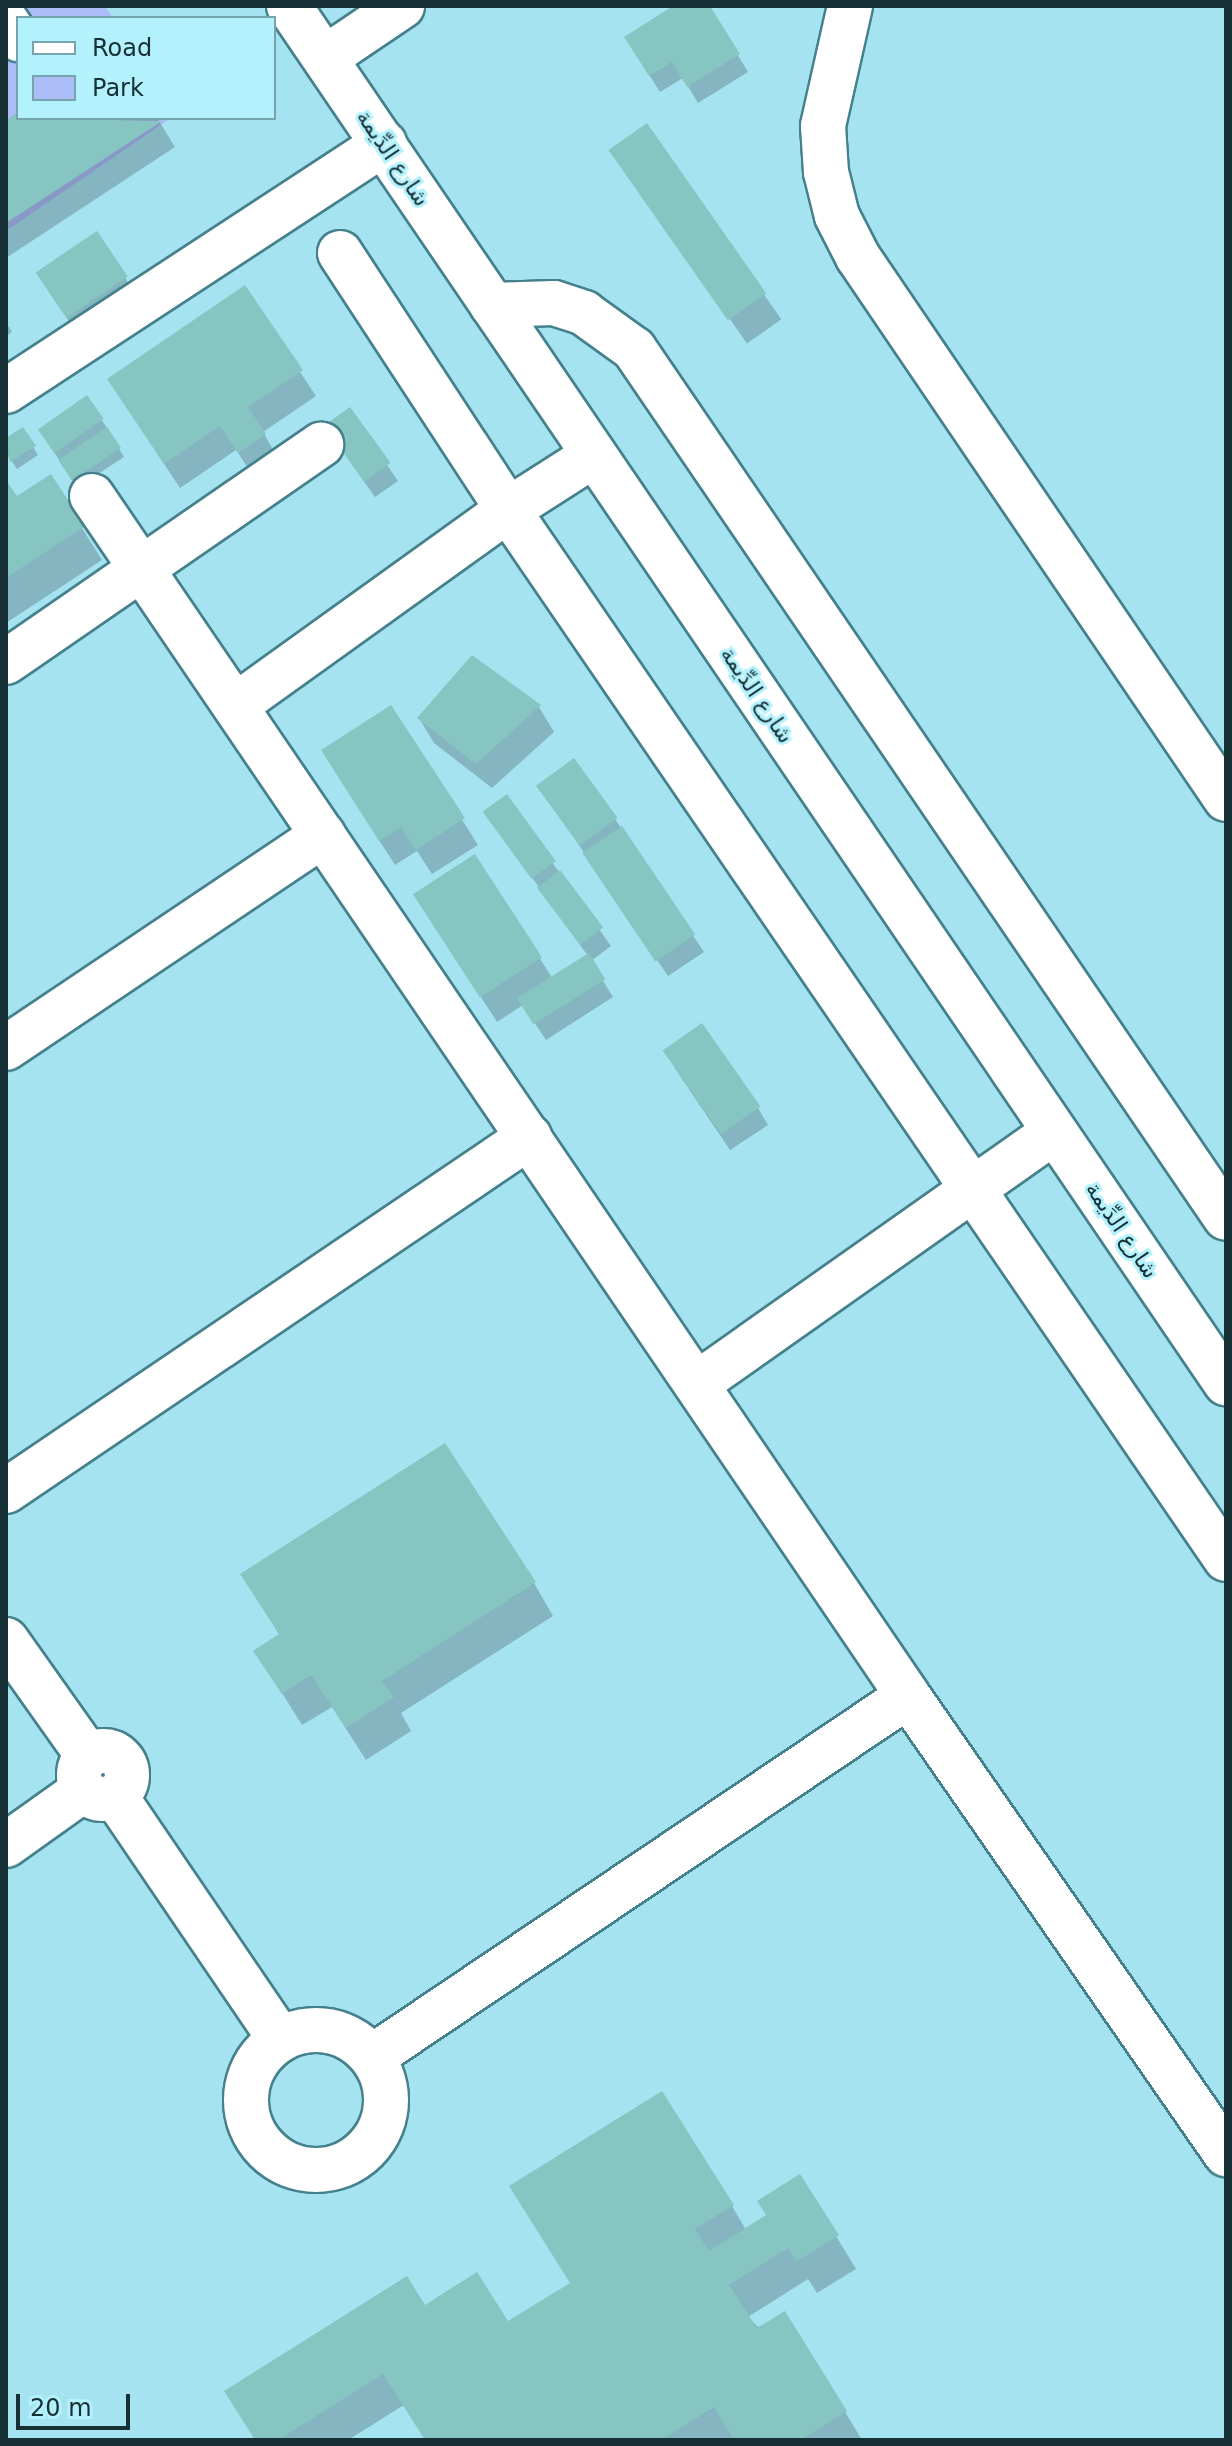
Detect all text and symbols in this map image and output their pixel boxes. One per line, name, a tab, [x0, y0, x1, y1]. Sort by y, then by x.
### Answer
legend	[16, 16, 276, 120]
text: Road	[92, 34, 152, 62]
text: Park	[92, 74, 144, 102]
street label: شارع الدِّيمة	[351, 105, 435, 211]
street label: شارع الدِّيمة	[715, 642, 799, 748]
street label: شارع الدِّيمة	[1080, 1177, 1164, 1283]
scale bar	[20, 2378, 134, 2428]
text: 20 m	[30, 2394, 92, 2422]

